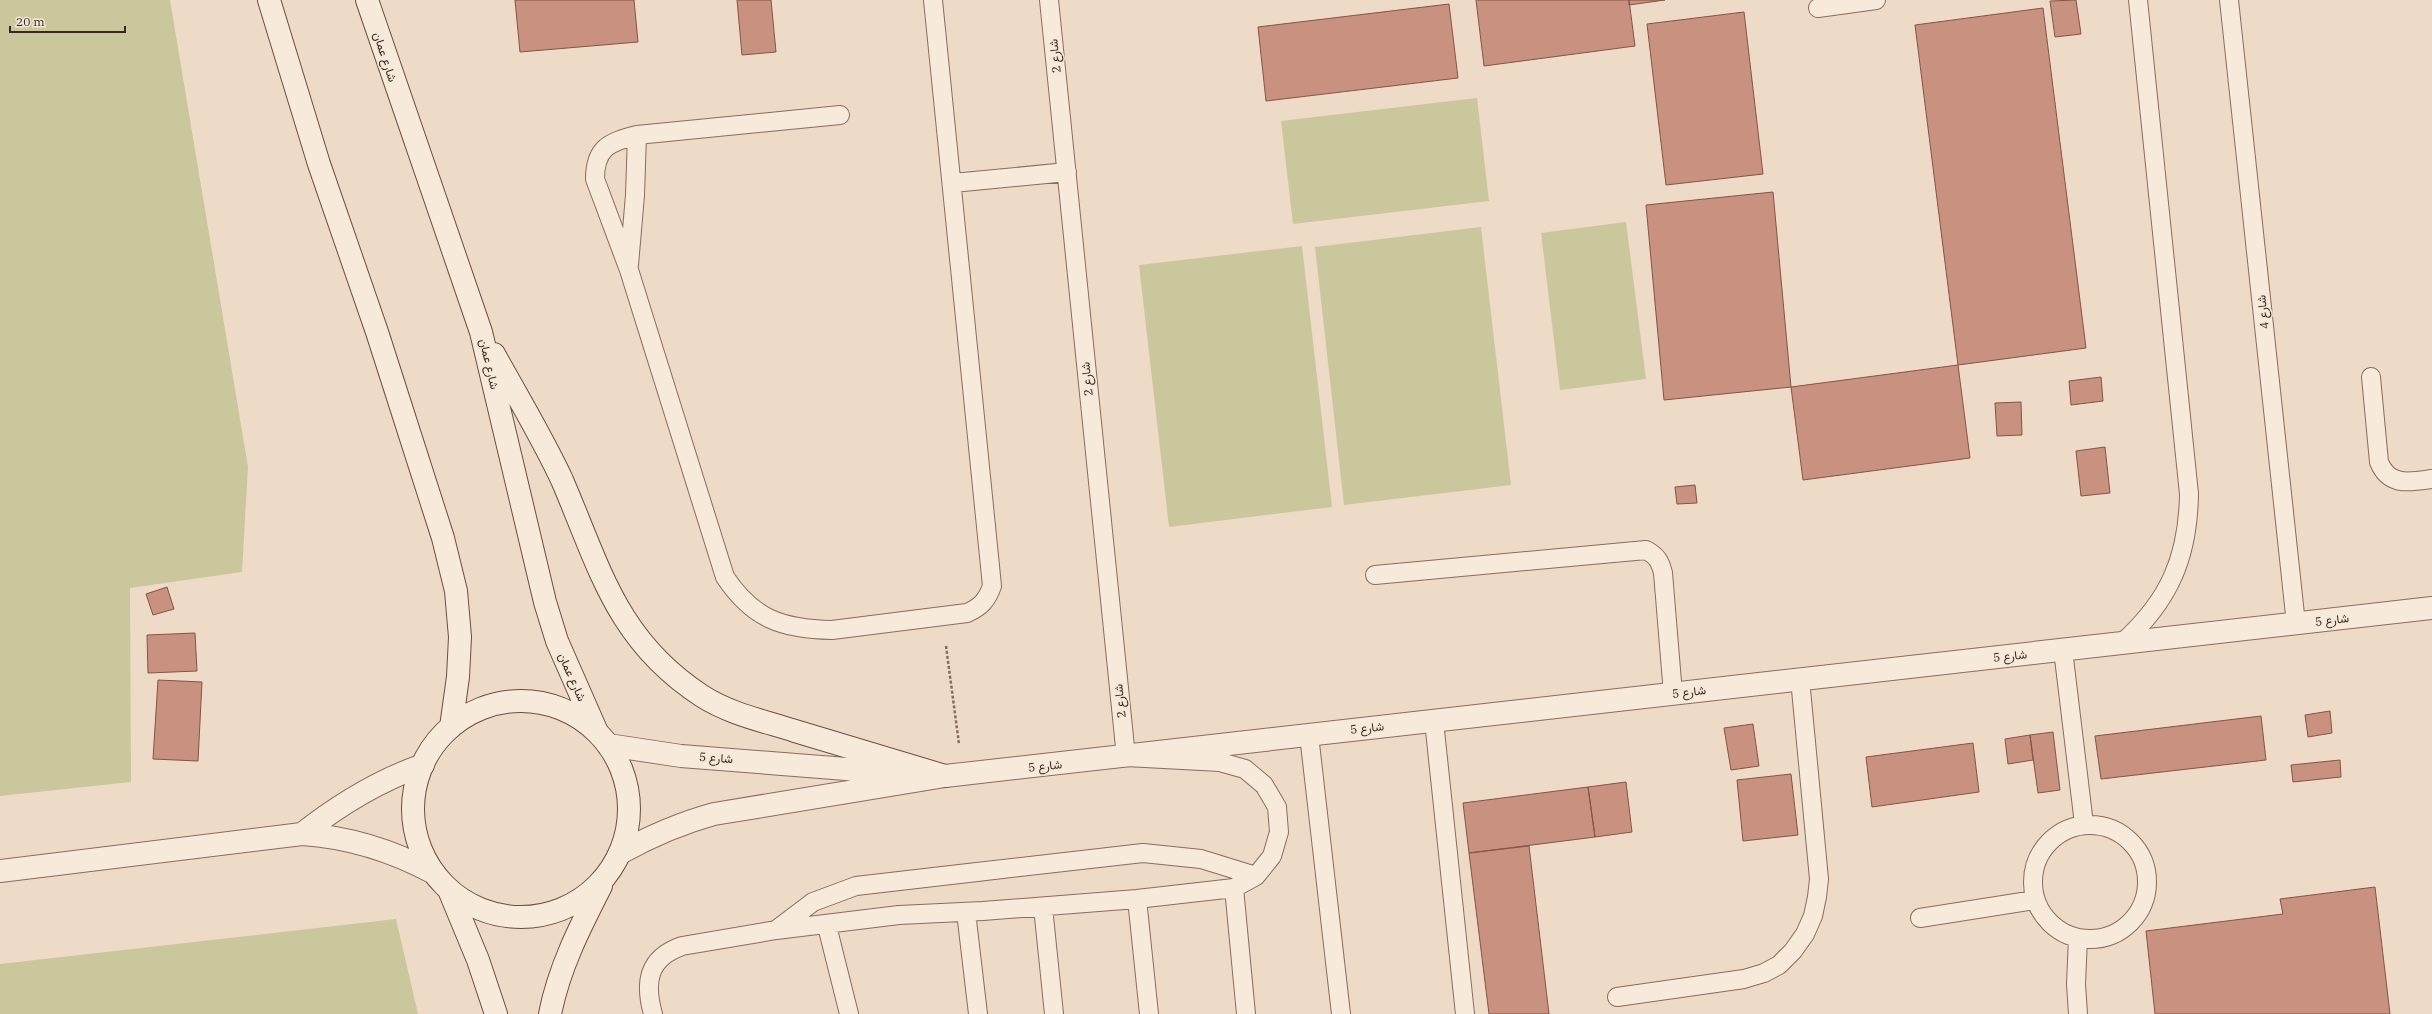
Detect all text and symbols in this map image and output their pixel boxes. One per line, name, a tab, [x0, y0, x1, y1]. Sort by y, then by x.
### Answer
scale bar	[10, 8, 125, 34]
text: 20 m	[16, 14, 45, 29]
street label: شارع عمان	[369, 30, 401, 84]
street label: شارع 2	[1045, 38, 1066, 74]
street label: شارع 4	[2253, 294, 2274, 330]
street label: شارع عمان	[474, 337, 503, 391]
street label: شارع 2	[1077, 361, 1098, 397]
street label: شارع 5	[2314, 610, 2350, 631]
street label: شارع 5	[1992, 646, 2028, 667]
street label: شارع عمان	[553, 650, 590, 704]
street label: شارع 5	[1671, 682, 1707, 703]
street label: شارع 2	[1110, 683, 1131, 719]
street label: شارع 5	[1349, 718, 1385, 739]
street label: شارع 5	[698, 749, 734, 768]
street label: شارع 5	[1027, 756, 1063, 777]

